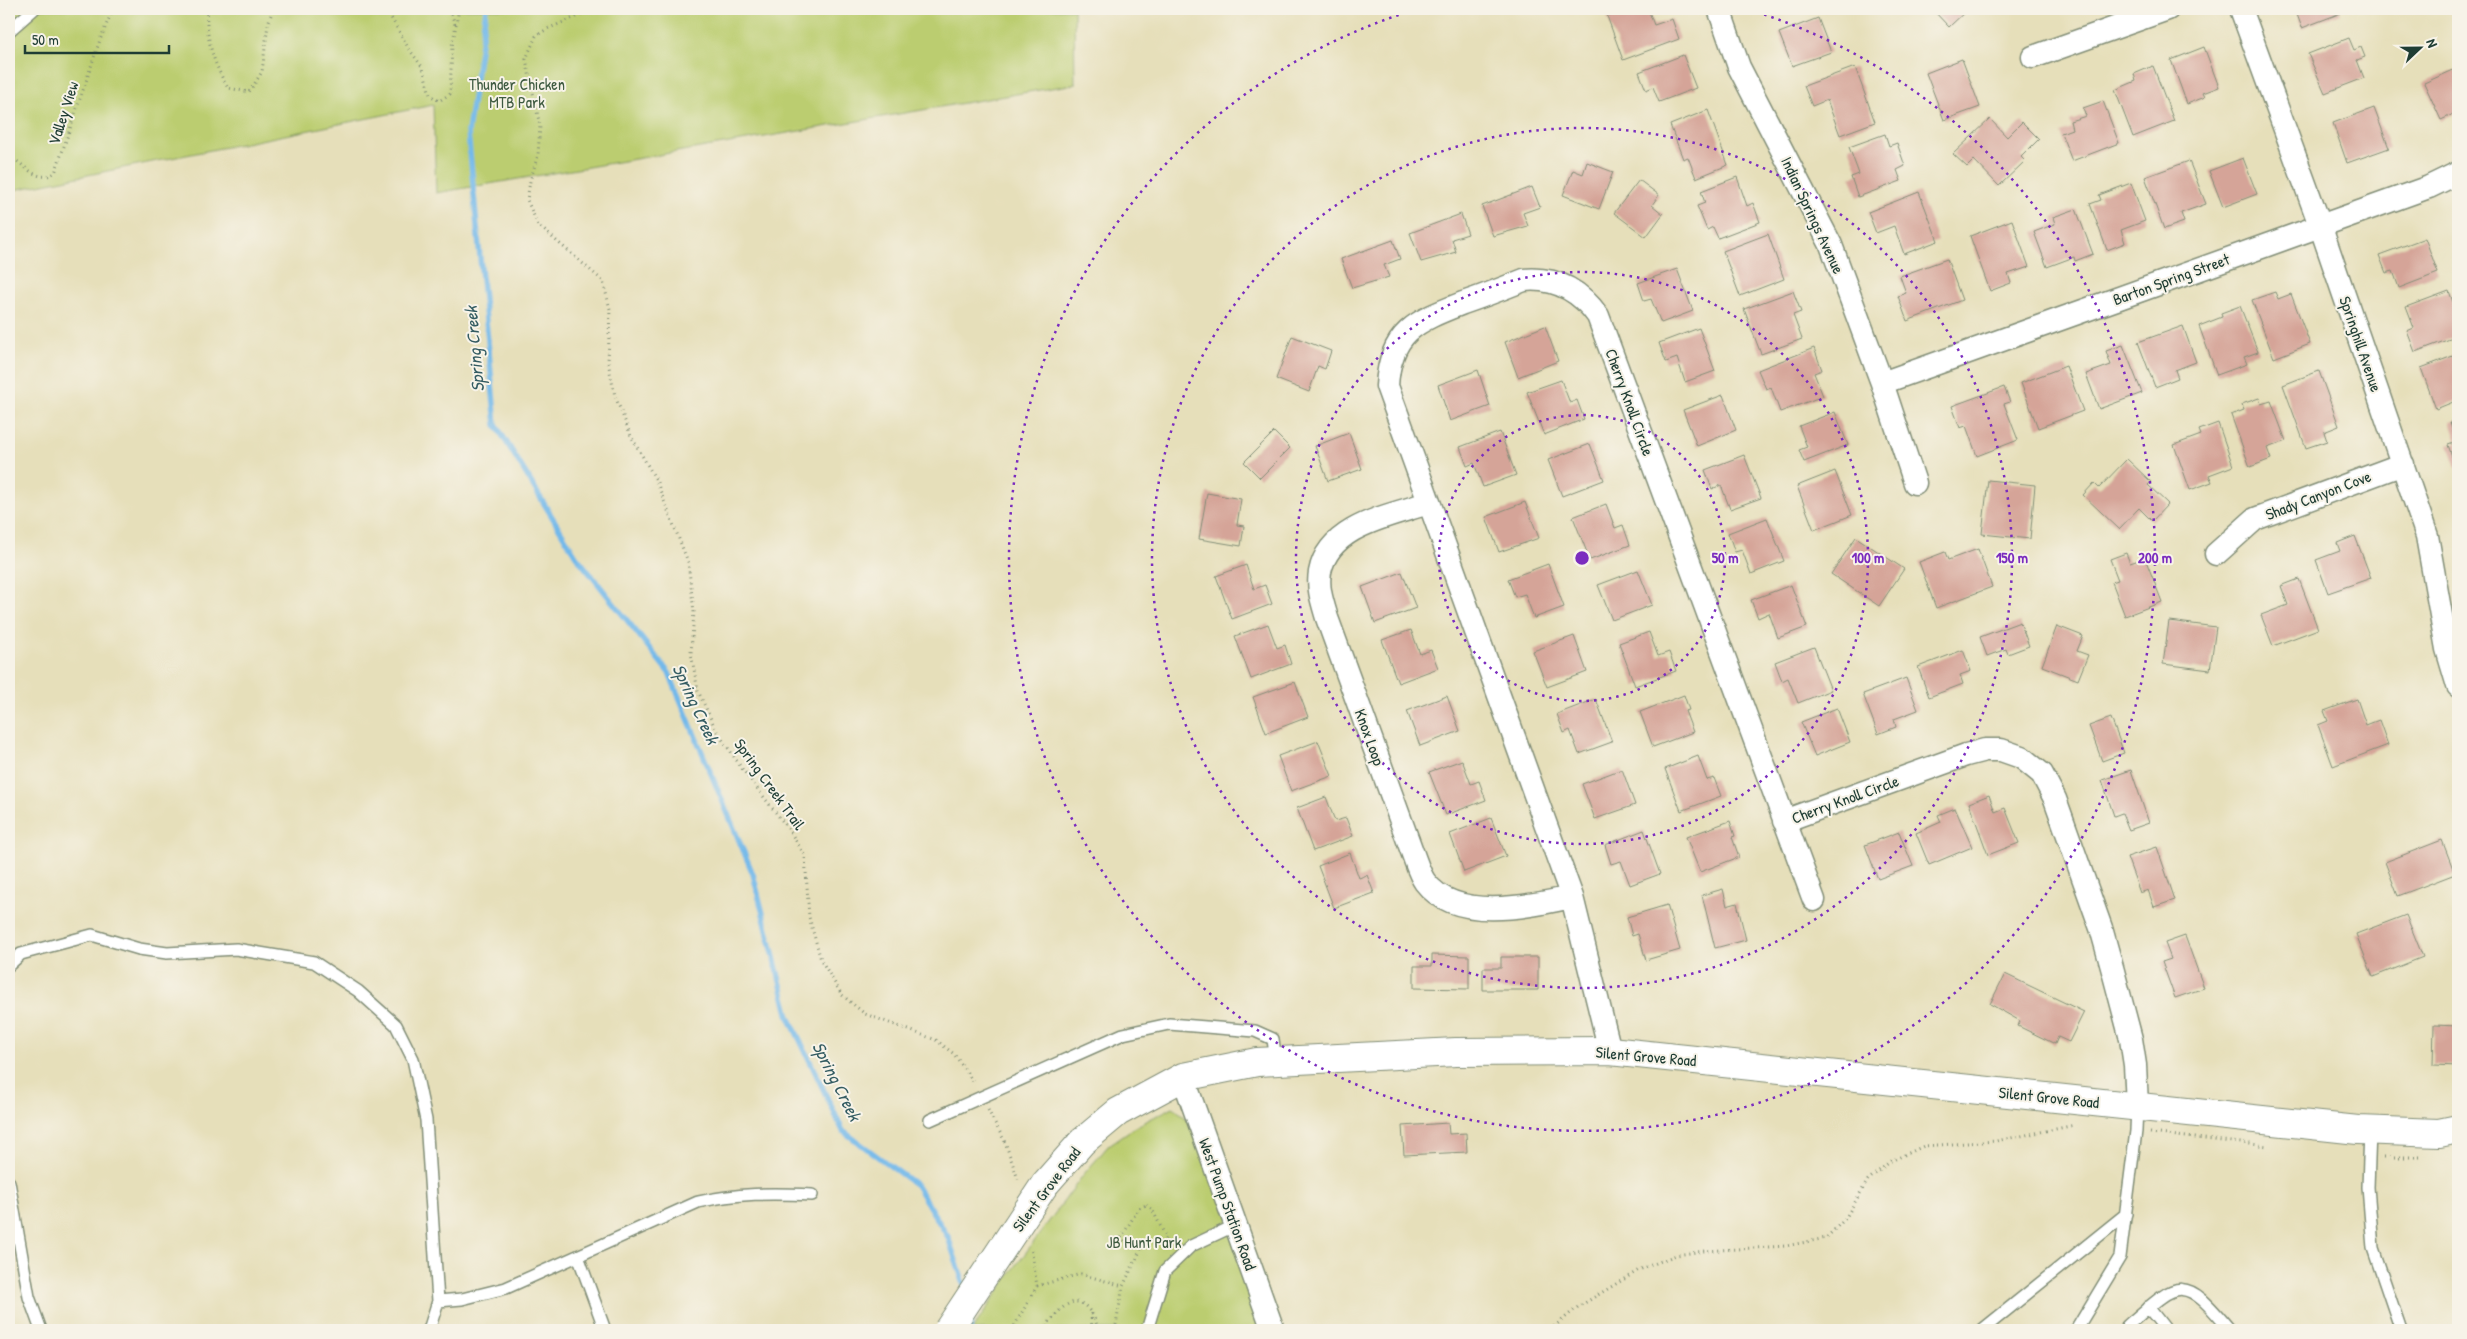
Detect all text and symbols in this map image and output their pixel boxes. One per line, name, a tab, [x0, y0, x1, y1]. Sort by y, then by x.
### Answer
scale bar	[25, 22, 169, 54]
north arrow	[2394, 22, 2444, 72]
text: 50 m	[32, 29, 59, 50]
text: N	[2422, 36, 2443, 50]
park label: Thunder Chicken MTB Park	[469, 73, 565, 113]
street label: Valley View	[42, 79, 84, 147]
street label: Indian Springs Avenue	[1776, 153, 1850, 278]
street label: Barton Spring Street	[2110, 248, 2233, 310]
street label: Springhill Avenue	[2334, 293, 2388, 395]
water label: Spring Creek	[458, 304, 490, 393]
street label: Cherry Knoll Circle	[1600, 345, 1660, 459]
street label: Shady Canyon Cove	[2262, 465, 2375, 525]
text: 50 m	[1712, 547, 1738, 568]
text: 100 m	[1852, 547, 1884, 568]
text: 150 m	[1996, 547, 2028, 568]
text: 200 m	[2138, 547, 2172, 568]
centre of rings	[1573, 549, 1591, 567]
water label: Spring Creek	[667, 660, 726, 750]
street label: Knox Loop	[1350, 706, 1390, 768]
street label: Spring Creek Trail	[729, 734, 811, 835]
street label: Cherry Knoll Circle	[1788, 769, 1902, 829]
water label: Spring Creek	[806, 1037, 868, 1126]
street label: Silent Grove Road	[1595, 1041, 1697, 1071]
street label: Silent Grove Road	[1998, 1081, 2100, 1113]
street label: West Pump Station Road	[1194, 1135, 1262, 1273]
street label: Silent Grove Road	[1007, 1142, 1085, 1236]
park label: JB Hunt Park	[1107, 1231, 1182, 1253]

